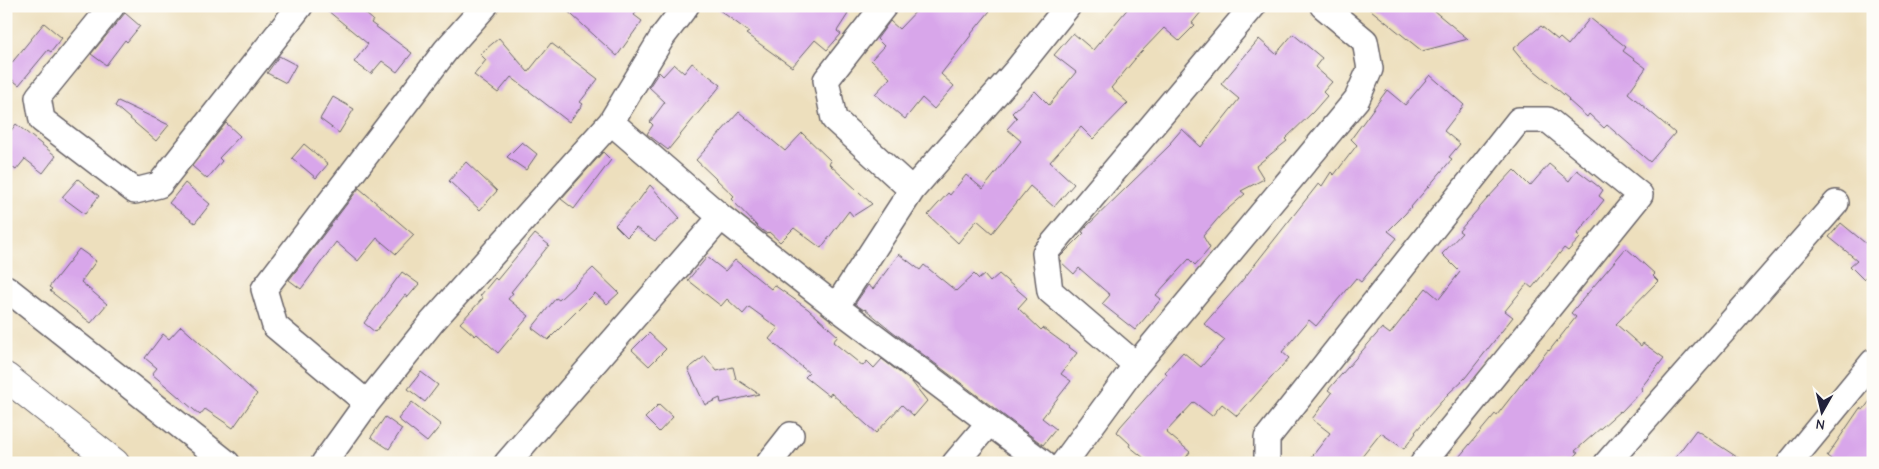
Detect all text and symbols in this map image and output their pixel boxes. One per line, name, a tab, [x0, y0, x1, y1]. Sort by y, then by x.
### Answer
north arrow	[1796, 386, 1846, 436]
text: N	[1815, 415, 1826, 433]

